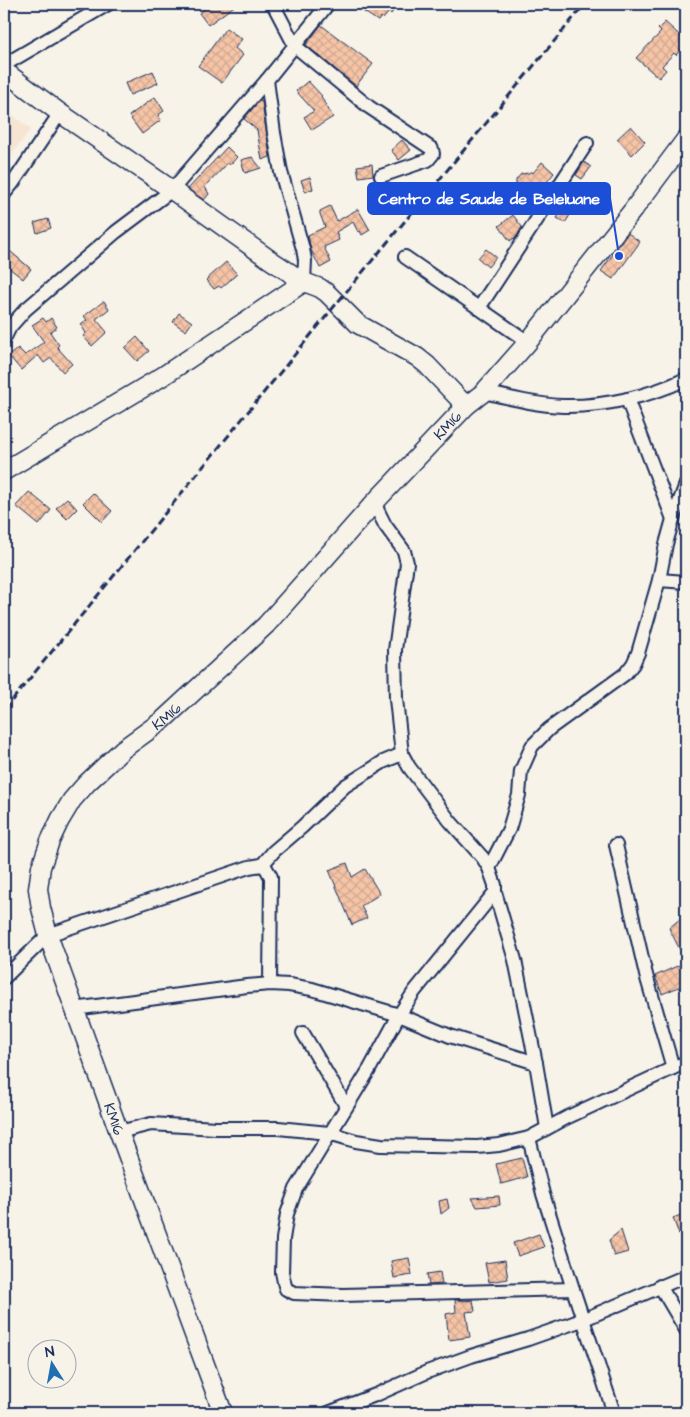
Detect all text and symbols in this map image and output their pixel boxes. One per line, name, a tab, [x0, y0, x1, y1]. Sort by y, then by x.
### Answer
callout: Centro de Saude de Beleluane	[368, 183, 610, 214]
text: Centro de Saude de Beleluane	[378, 188, 600, 210]
street label: KM16	[429, 406, 467, 445]
street label: KM16	[148, 698, 187, 736]
street label: KM16	[98, 1100, 129, 1139]
north arrow	[28, 1340, 78, 1390]
text: N	[43, 1342, 56, 1363]

